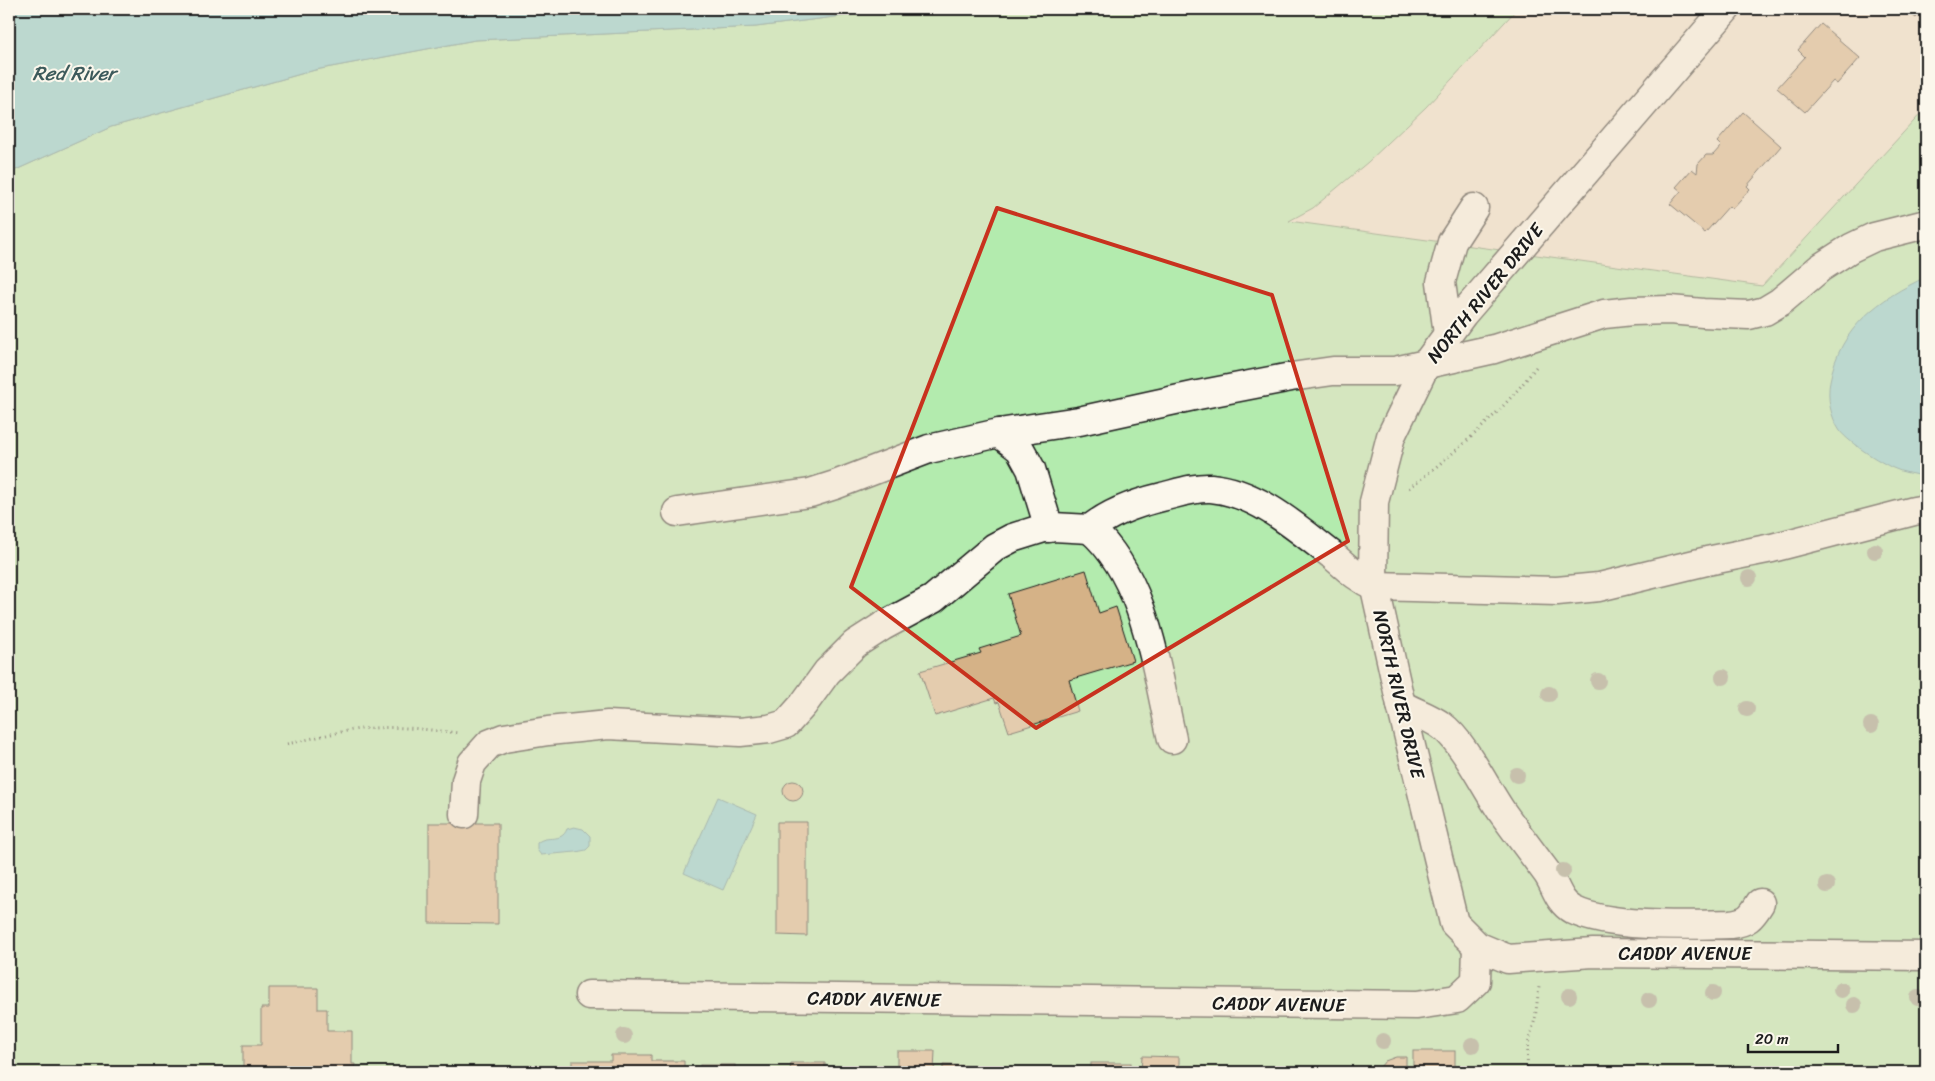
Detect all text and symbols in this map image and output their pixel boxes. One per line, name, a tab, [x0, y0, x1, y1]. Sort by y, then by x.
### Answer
water label: Red River	[33, 56, 119, 91]
street label: NORTH RIVER DRIVE	[1418, 214, 1553, 370]
street label: NORTH RIVER DRIVE	[1364, 606, 1435, 783]
street label: CADDY AVENUE	[1618, 937, 1753, 970]
street label: CADDY AVENUE	[807, 981, 942, 1017]
street label: CADDY AVENUE	[1212, 986, 1347, 1022]
scale bar	[1748, 1021, 1838, 1053]
text: 20 m	[1755, 1026, 1789, 1052]

